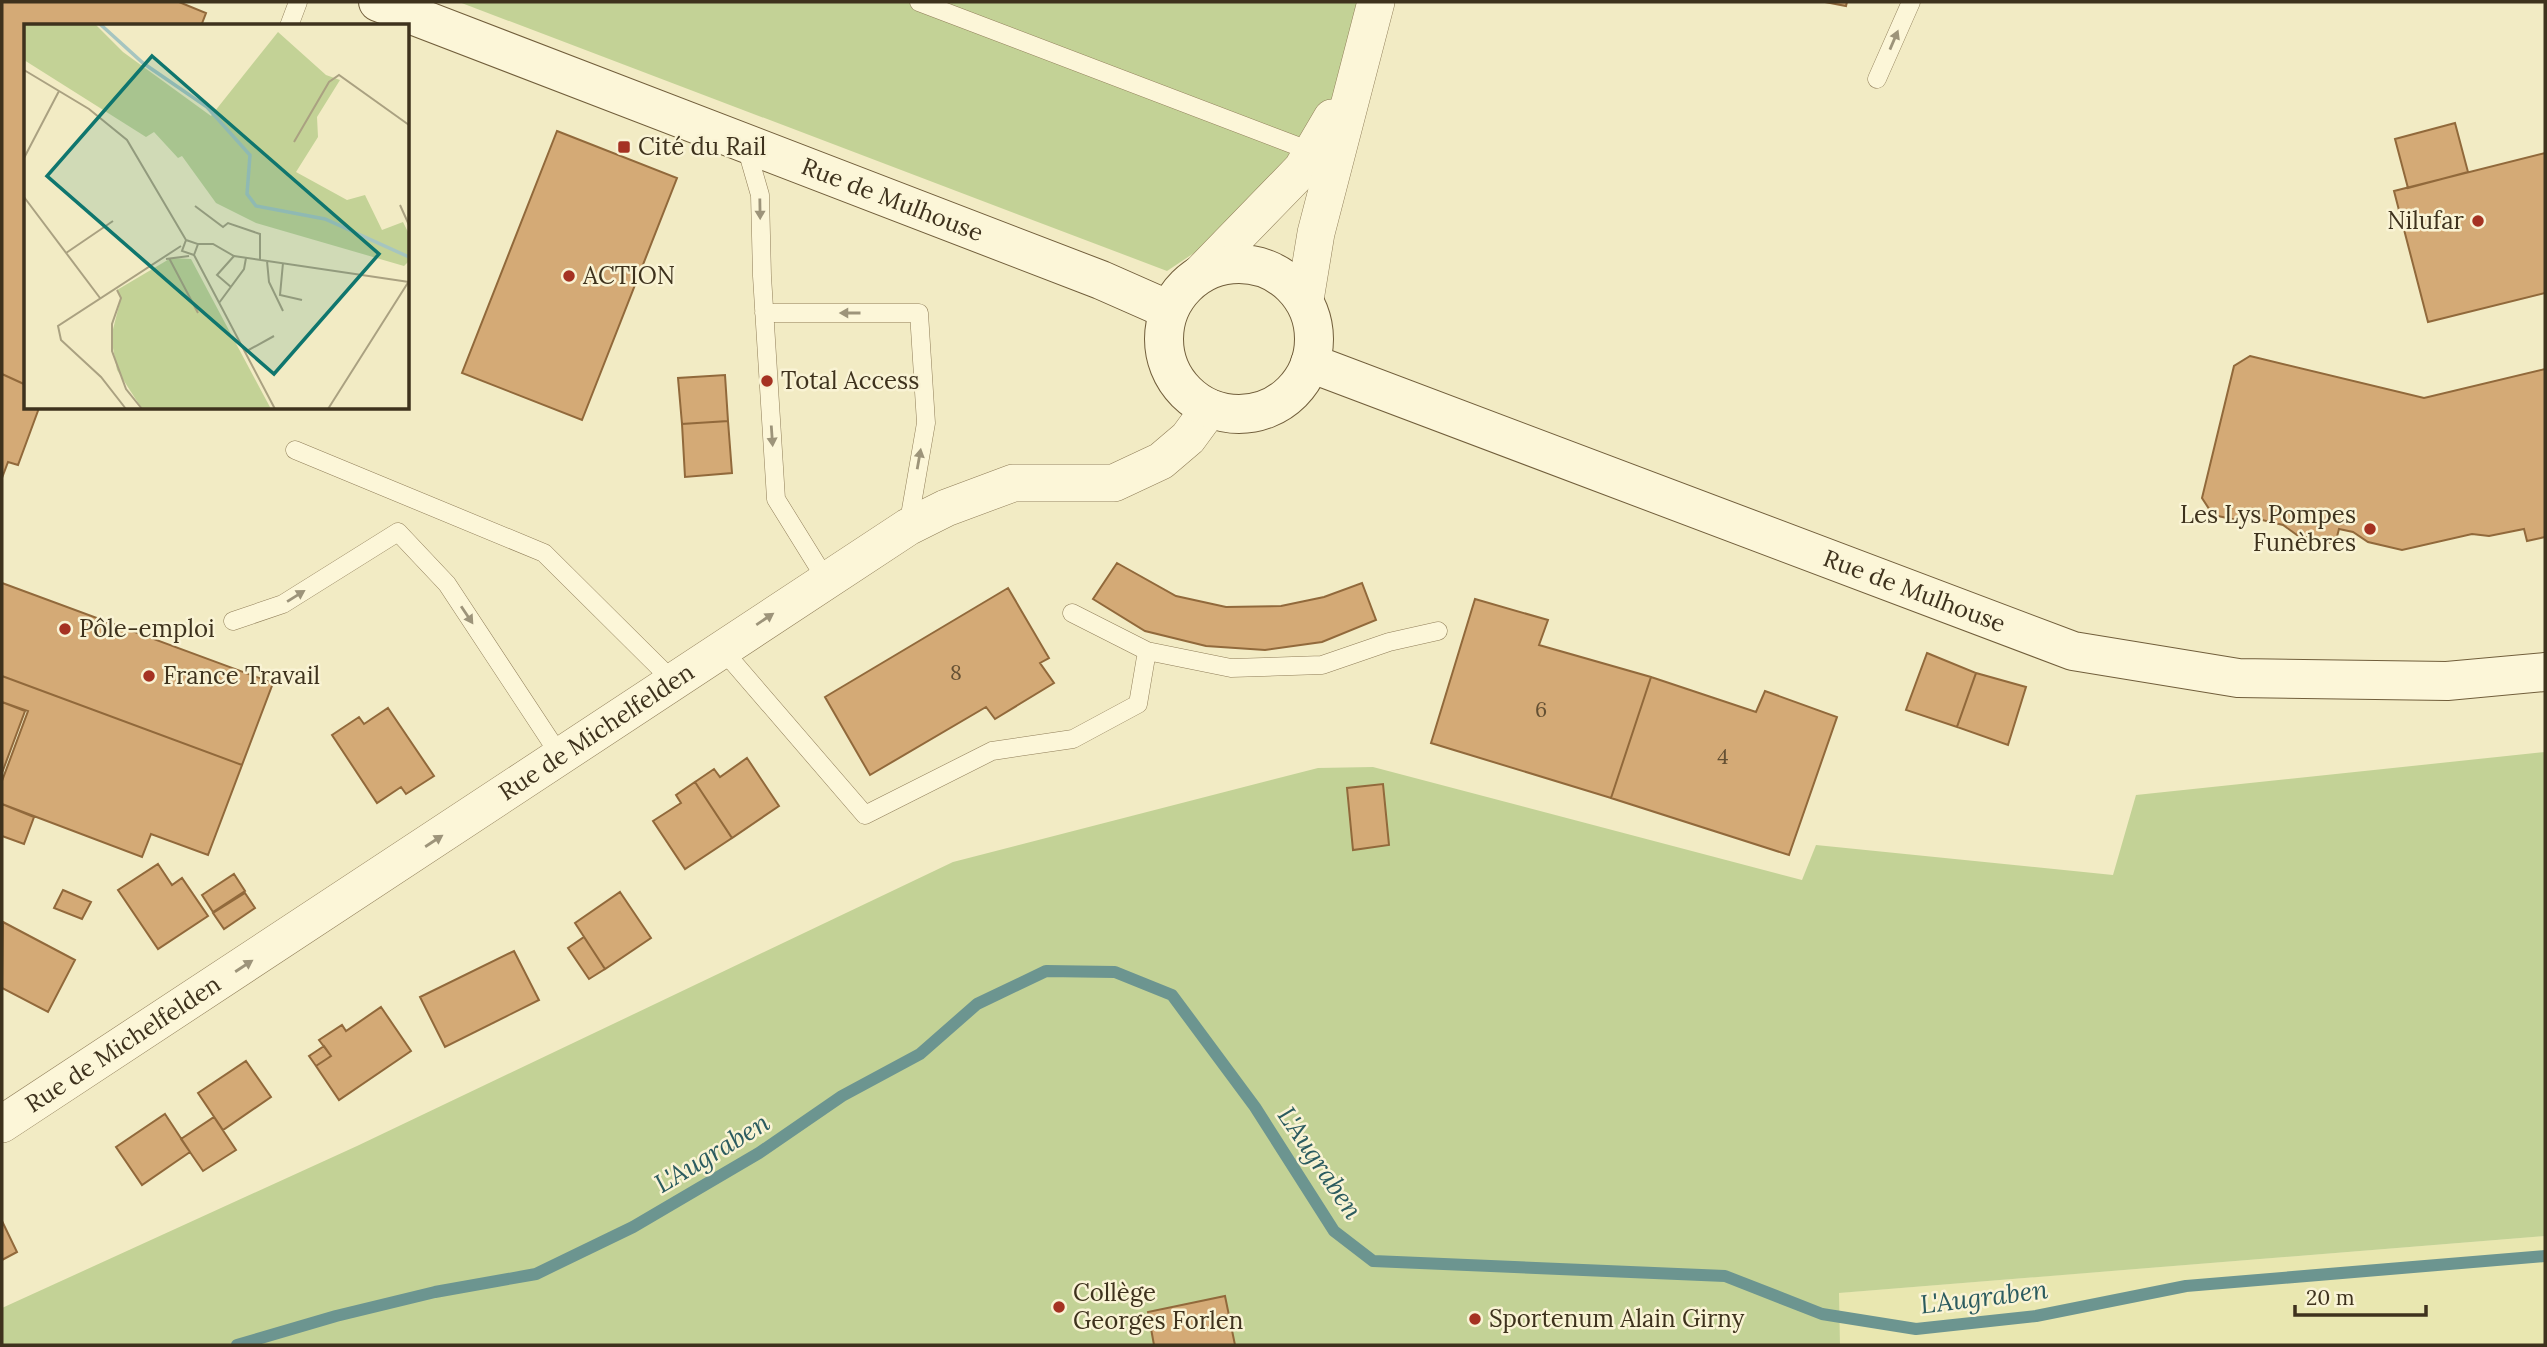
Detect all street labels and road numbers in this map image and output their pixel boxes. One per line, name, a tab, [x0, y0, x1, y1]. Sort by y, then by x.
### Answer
street label: Rue de Mulhouse	[797, 150, 988, 248]
street label: Rue de Mulhouse	[1819, 542, 2010, 639]
street label: Rue de Michelfelden	[493, 656, 700, 807]
street label: Rue de Michelfelden	[19, 968, 226, 1119]

